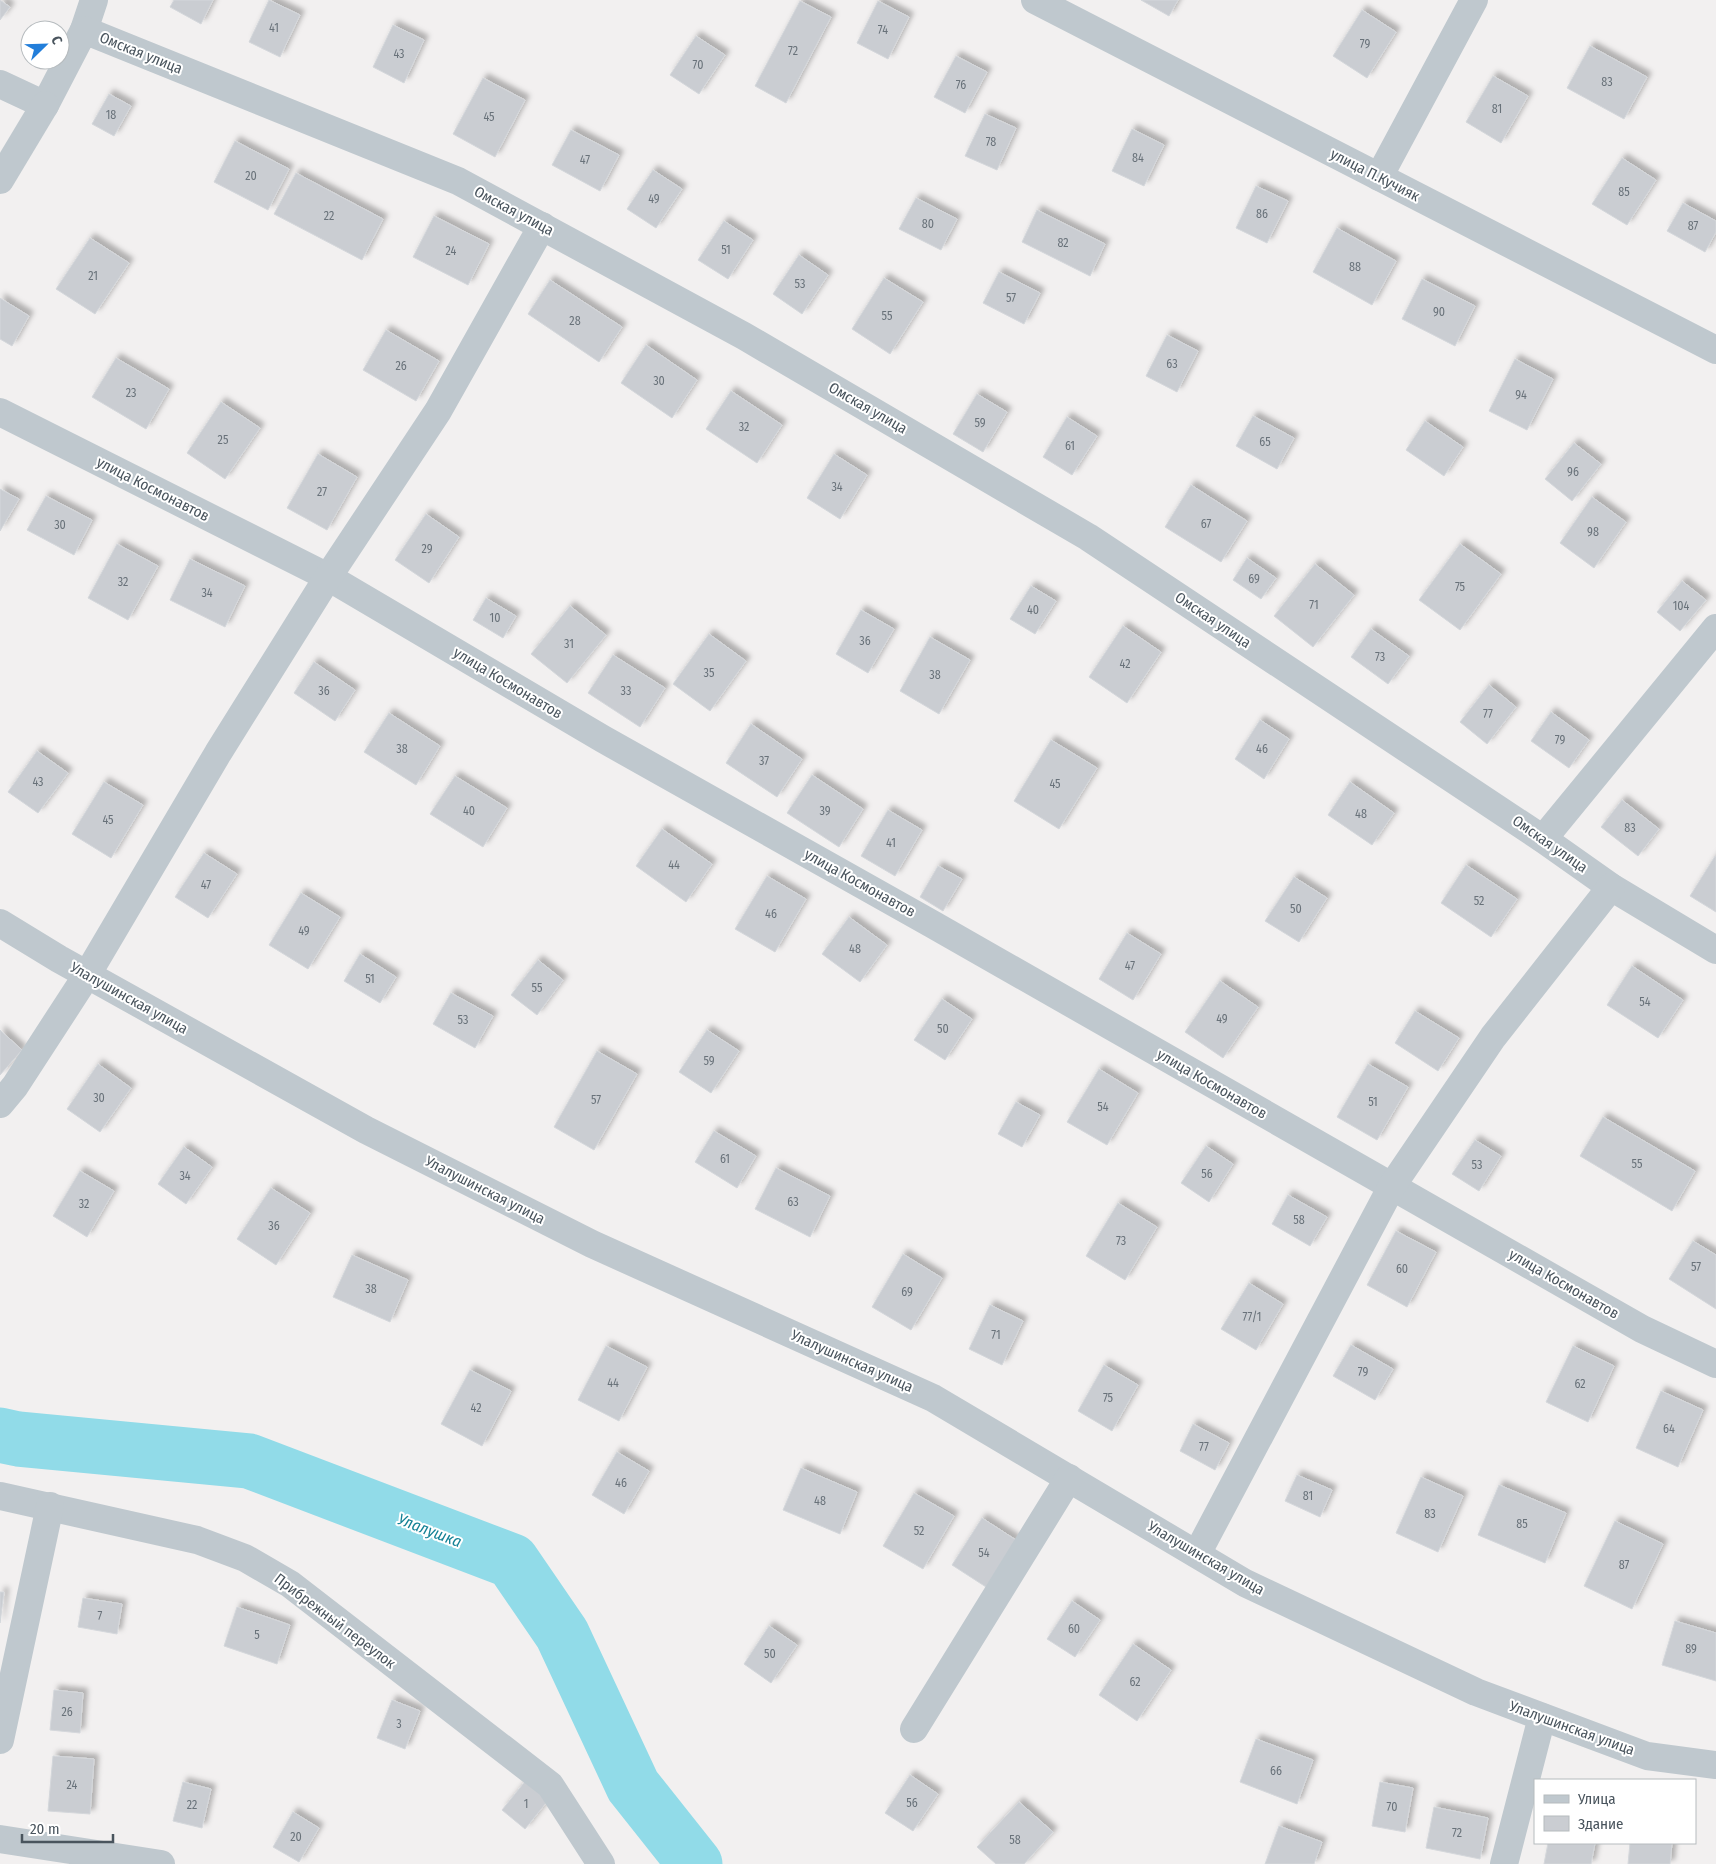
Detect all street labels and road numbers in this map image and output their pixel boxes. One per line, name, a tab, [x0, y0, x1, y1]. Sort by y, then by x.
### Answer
street label: Омская улица	[97, 28, 185, 78]
street label: улица П.Кучияк	[1327, 145, 1423, 205]
street label: Омская улица	[471, 182, 557, 240]
street label: Омская улица	[826, 378, 910, 438]
street label: улица Космонавтов	[94, 453, 212, 525]
street label: Омская улица	[1172, 588, 1254, 652]
street label: улица Космонавтов	[450, 643, 566, 723]
street label: Омская улица	[1509, 811, 1591, 877]
street label: улица Космонавтов	[801, 845, 919, 921]
street label: Улалушинская улица	[66, 958, 191, 1038]
street label: улица Космонавтов	[1154, 1045, 1270, 1123]
street label: Улалушинская улица	[421, 1152, 548, 1228]
street label: улица Космонавтов	[1506, 1245, 1622, 1323]
street label: Улалушинская улица	[787, 1326, 916, 1396]
street label: Улалушинская улица	[1144, 1517, 1268, 1599]
street label: Прибрежный переулок	[271, 1570, 399, 1672]
street label: Улалушинская улица	[1506, 1697, 1637, 1759]

